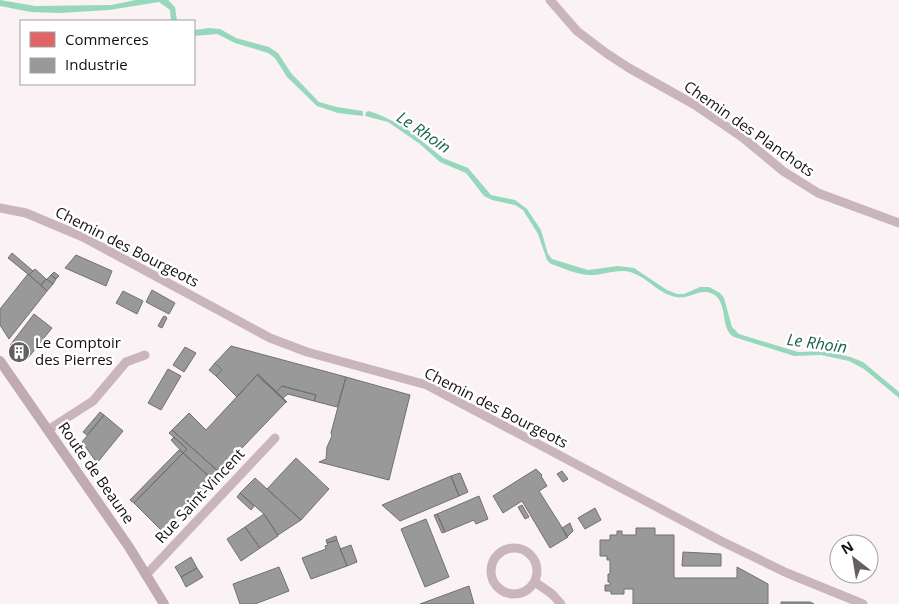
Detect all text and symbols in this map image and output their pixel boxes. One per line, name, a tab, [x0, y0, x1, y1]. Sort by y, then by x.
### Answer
legend	[20, 20, 195, 85]
text: Commerces	[65, 29, 149, 49]
text: Industrie	[65, 54, 128, 74]
street label: Chemin des Planchots	[680, 76, 819, 181]
water label: Le Rhoin	[393, 106, 455, 158]
street label: Chemin des Bourgeots	[52, 201, 203, 291]
water label: Le Rhoin	[786, 328, 848, 358]
place label: Le Comptoir des Pierres	[35, 332, 121, 369]
building icon: Le Comptoir des Pierres	[7, 340, 31, 364]
street label: Chemin des Bourgeots	[421, 362, 572, 452]
street label: Route de Beaune	[54, 418, 139, 527]
street label: Rue Saint-Vincent	[150, 444, 248, 547]
north arrow	[829, 534, 879, 584]
text: N	[837, 536, 857, 559]

